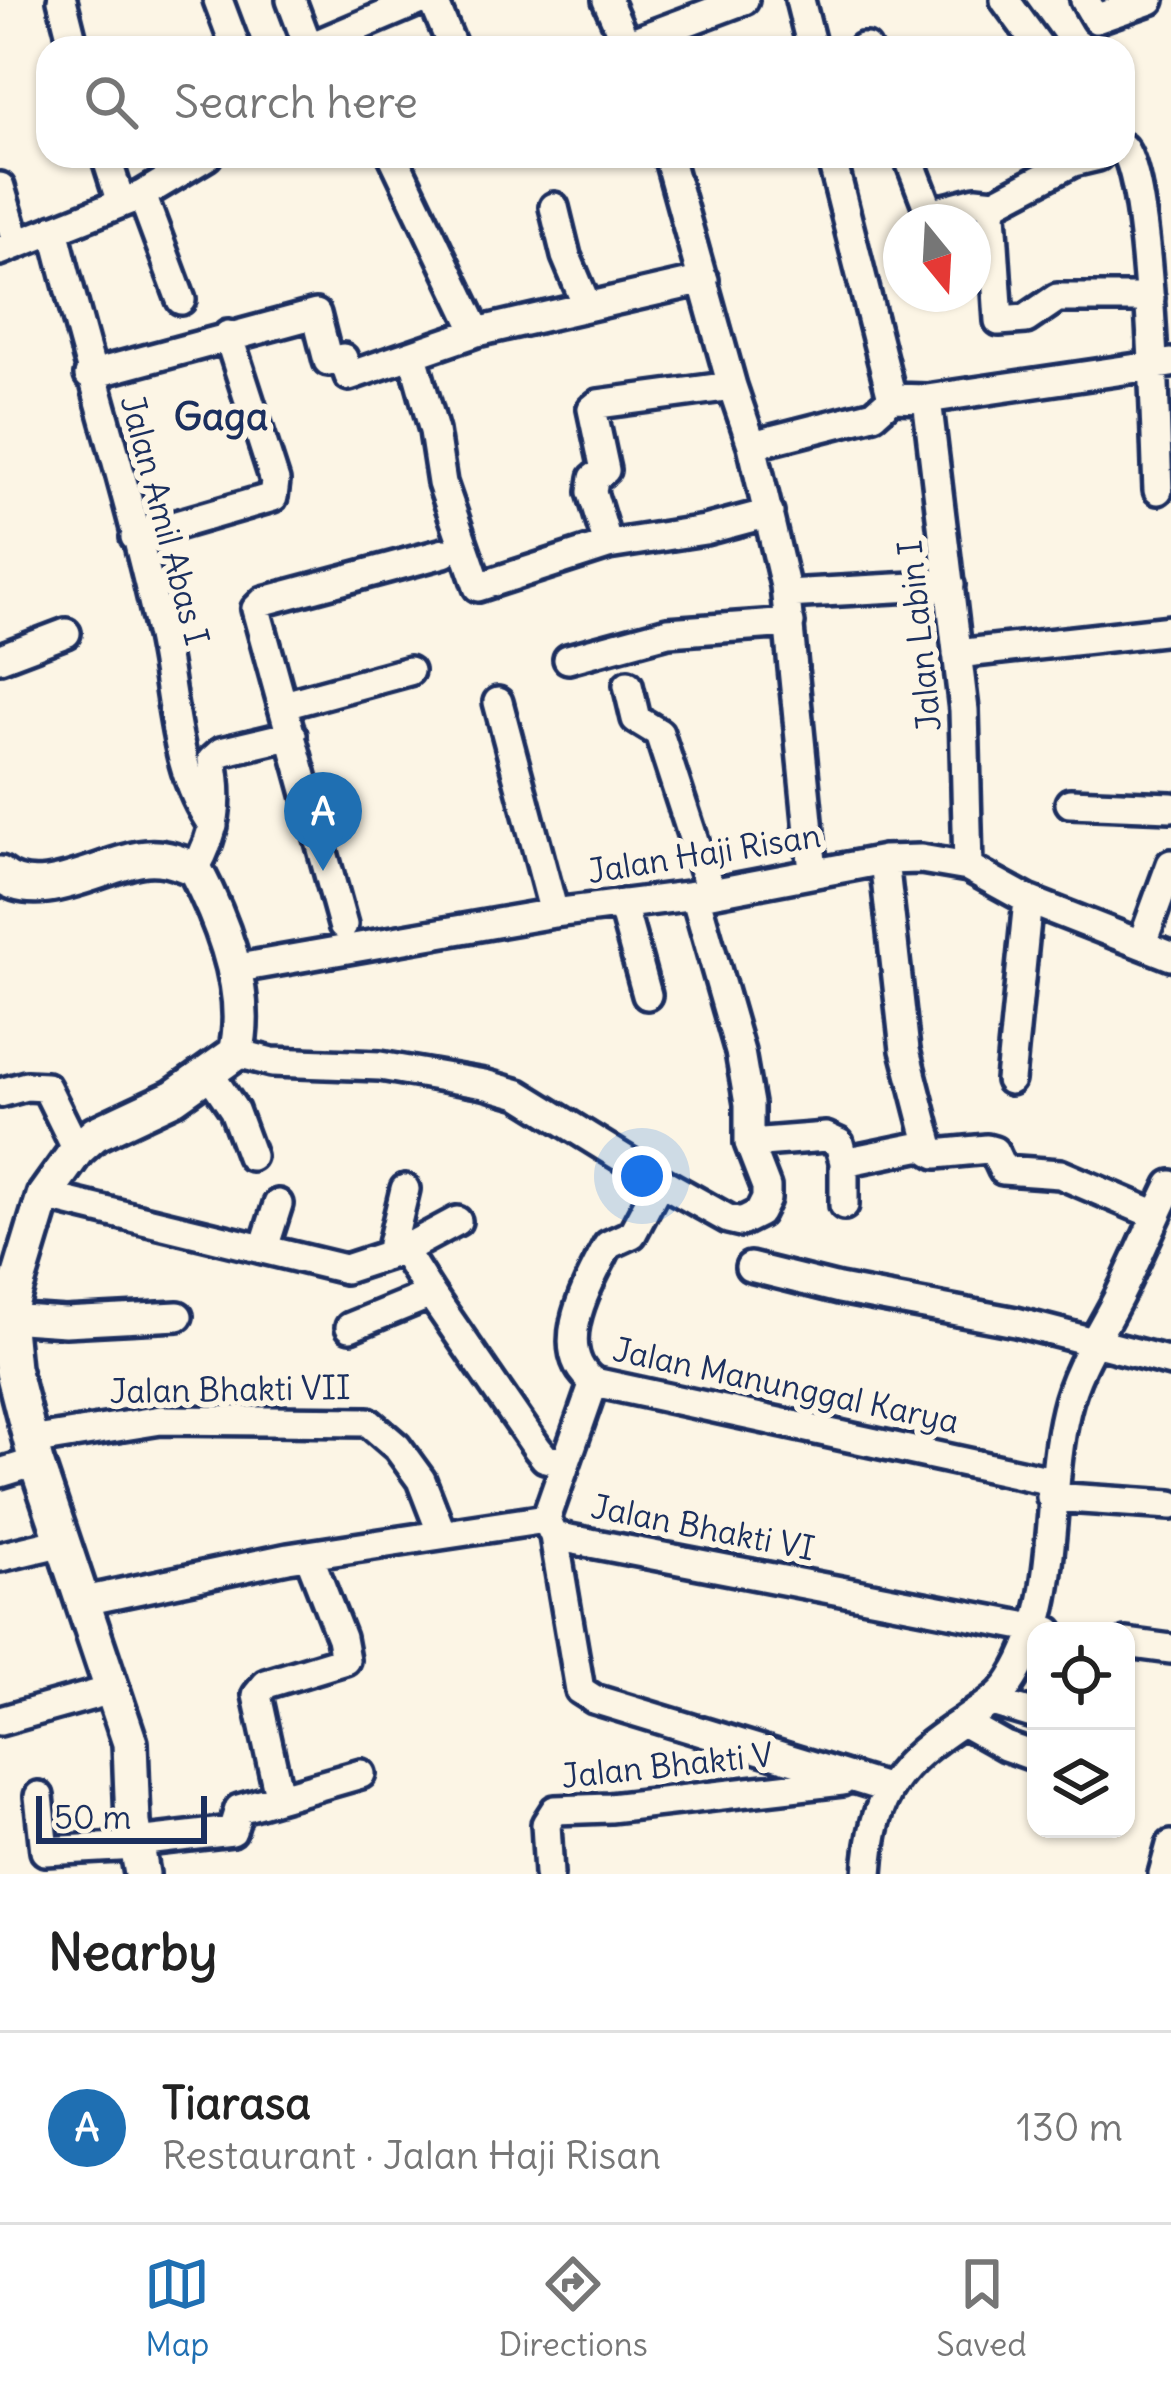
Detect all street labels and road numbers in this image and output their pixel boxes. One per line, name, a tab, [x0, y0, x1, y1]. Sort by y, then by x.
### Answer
street label: Jalan Amil Abas I	[111, 390, 219, 650]
street label: Jalan Labin I	[888, 538, 950, 734]
street label: Jalan Haji Risan	[585, 814, 823, 892]
street label: Jalan Manunggal Karya	[609, 1328, 963, 1442]
street label: Jalan Bhakti VII	[109, 1366, 351, 1412]
street label: Jalan Bhakti VI	[588, 1485, 818, 1569]
street label: Jalan Bhakti V	[559, 1733, 775, 1797]

